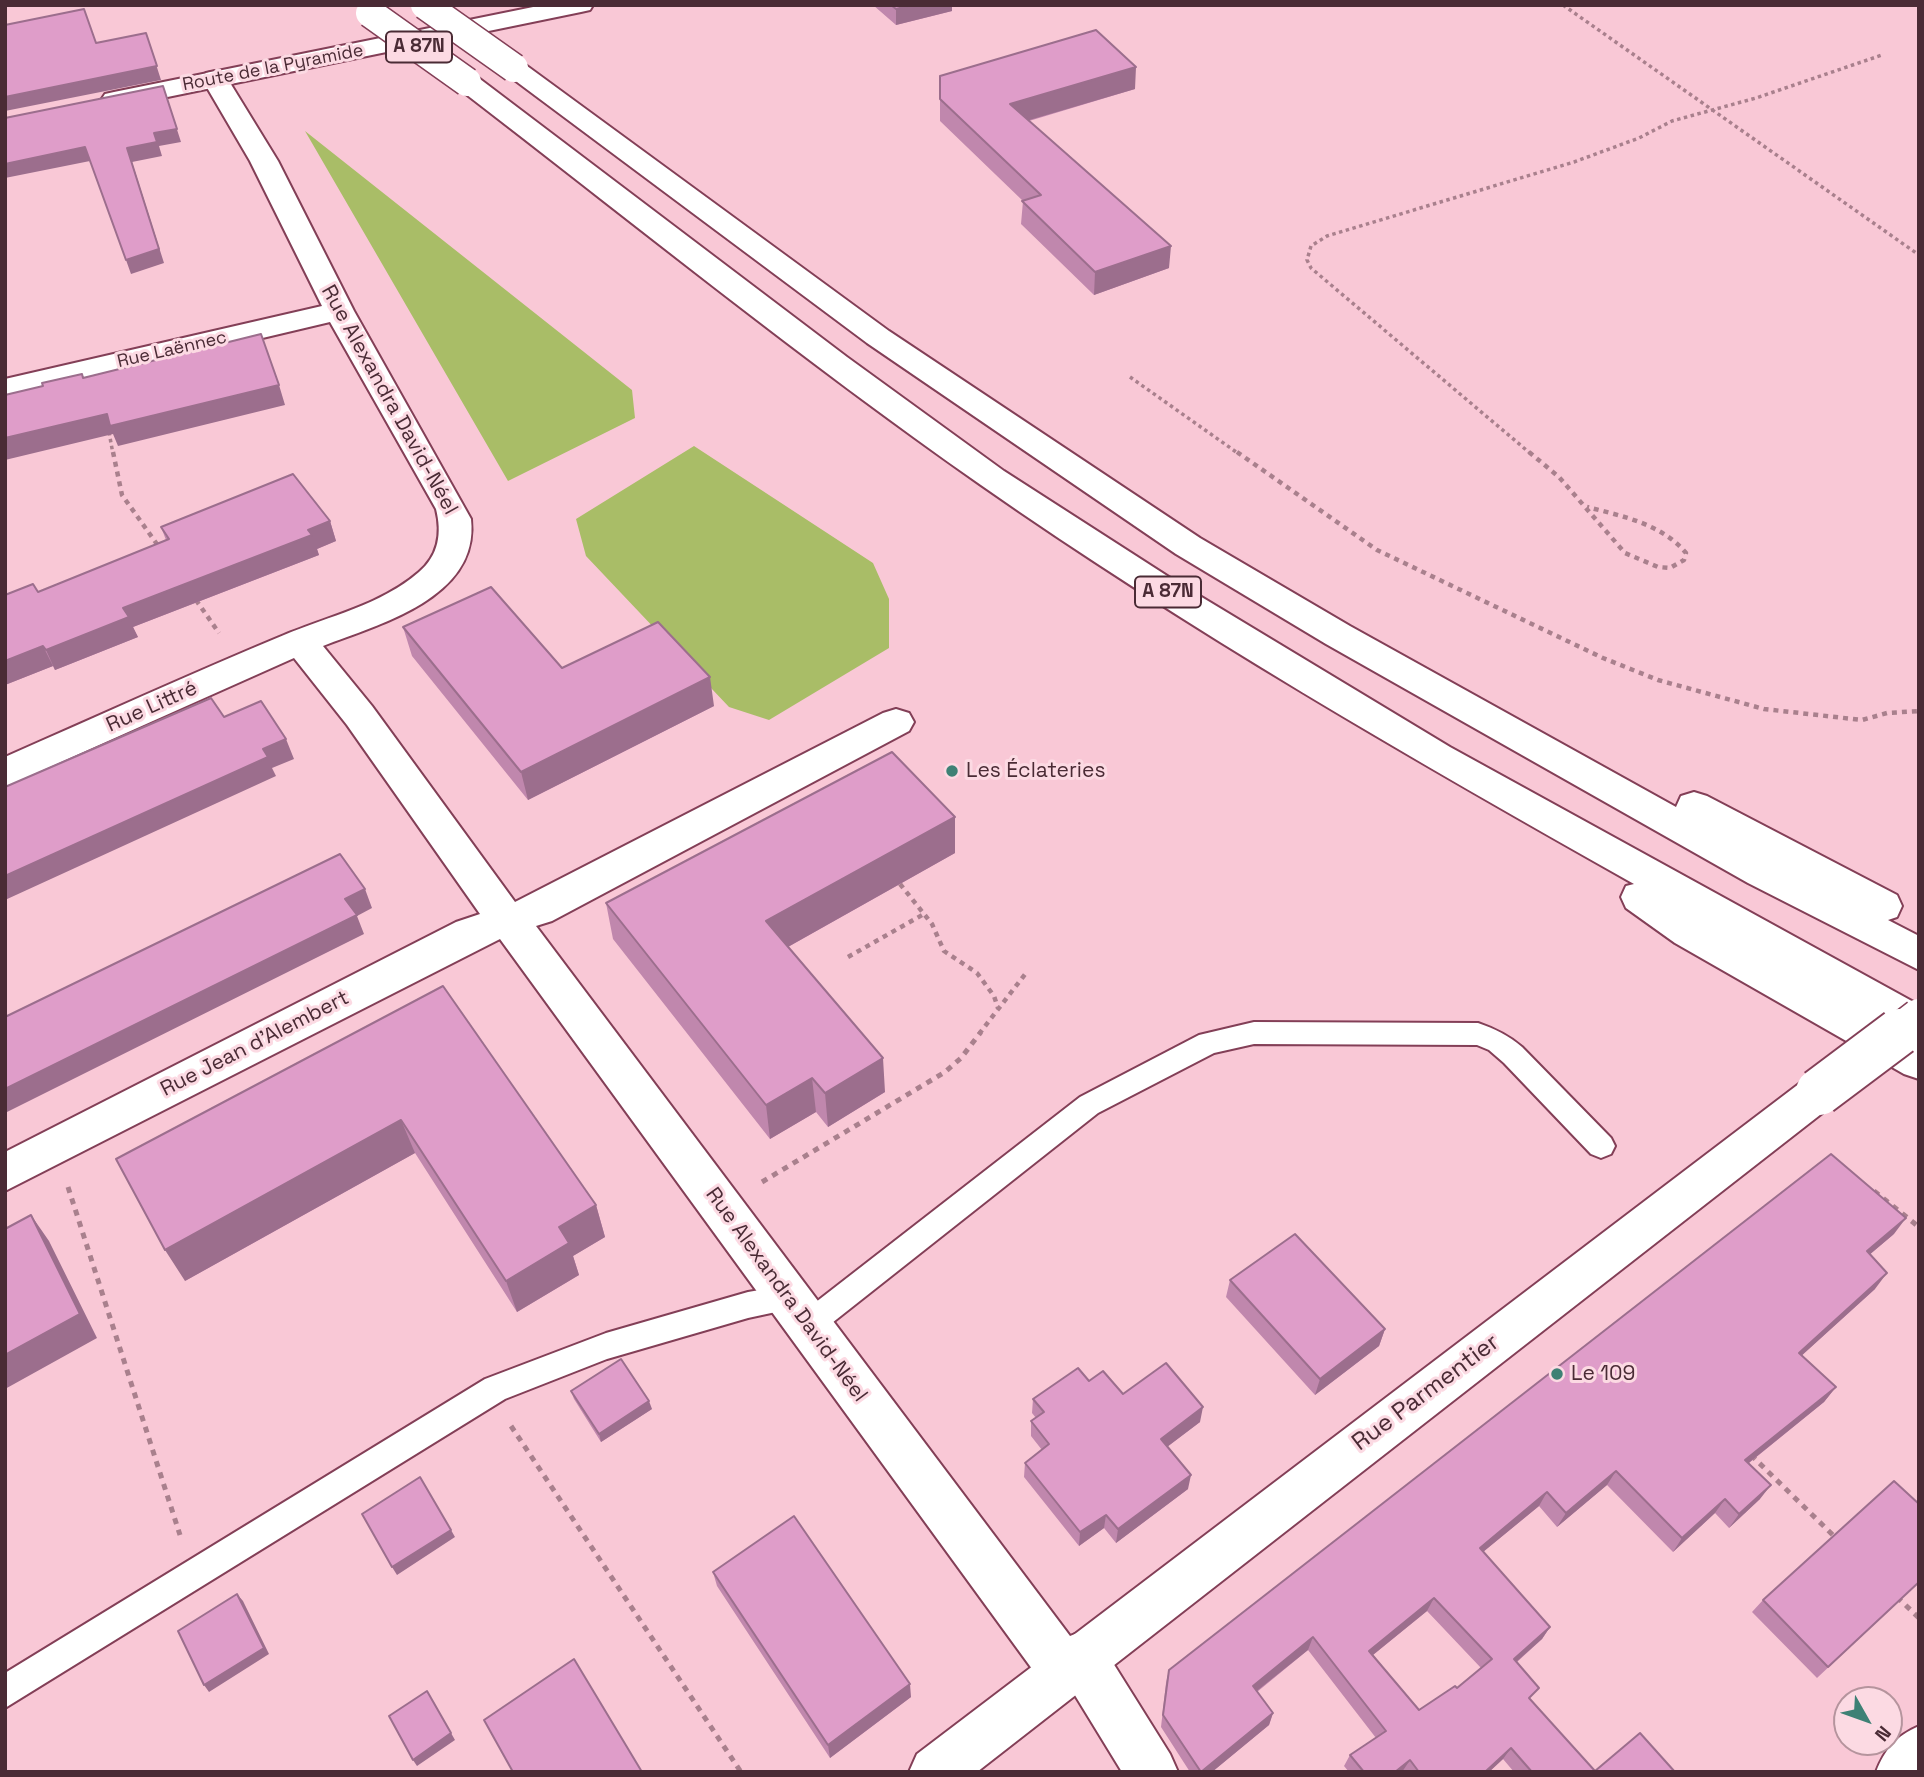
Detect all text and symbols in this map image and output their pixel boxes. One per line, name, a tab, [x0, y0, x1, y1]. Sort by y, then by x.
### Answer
road number: A 87N	[386, 32, 452, 62]
street label: Route de la Pyramide	[181, 40, 365, 96]
street label: Rue Alexandra David-Néel	[315, 281, 463, 519]
street label: Rue Laënnec	[115, 327, 229, 373]
road number: A 87N	[1135, 576, 1201, 608]
street label: Rue Littré	[103, 676, 201, 738]
place label: Les Éclateries	[966, 758, 1105, 784]
marker: Les Éclateries	[944, 763, 960, 779]
street label: Rue Jean d'Alembert	[157, 986, 353, 1102]
street label: Rue Alexandra David-Néel	[700, 1183, 872, 1407]
street label: Rue Parmentier	[1347, 1328, 1505, 1458]
place label: Le 109	[1571, 1361, 1635, 1387]
marker: Le 109	[1549, 1366, 1565, 1382]
north arrow	[1833, 1686, 1903, 1756]
text: N	[1869, 1721, 1897, 1746]

